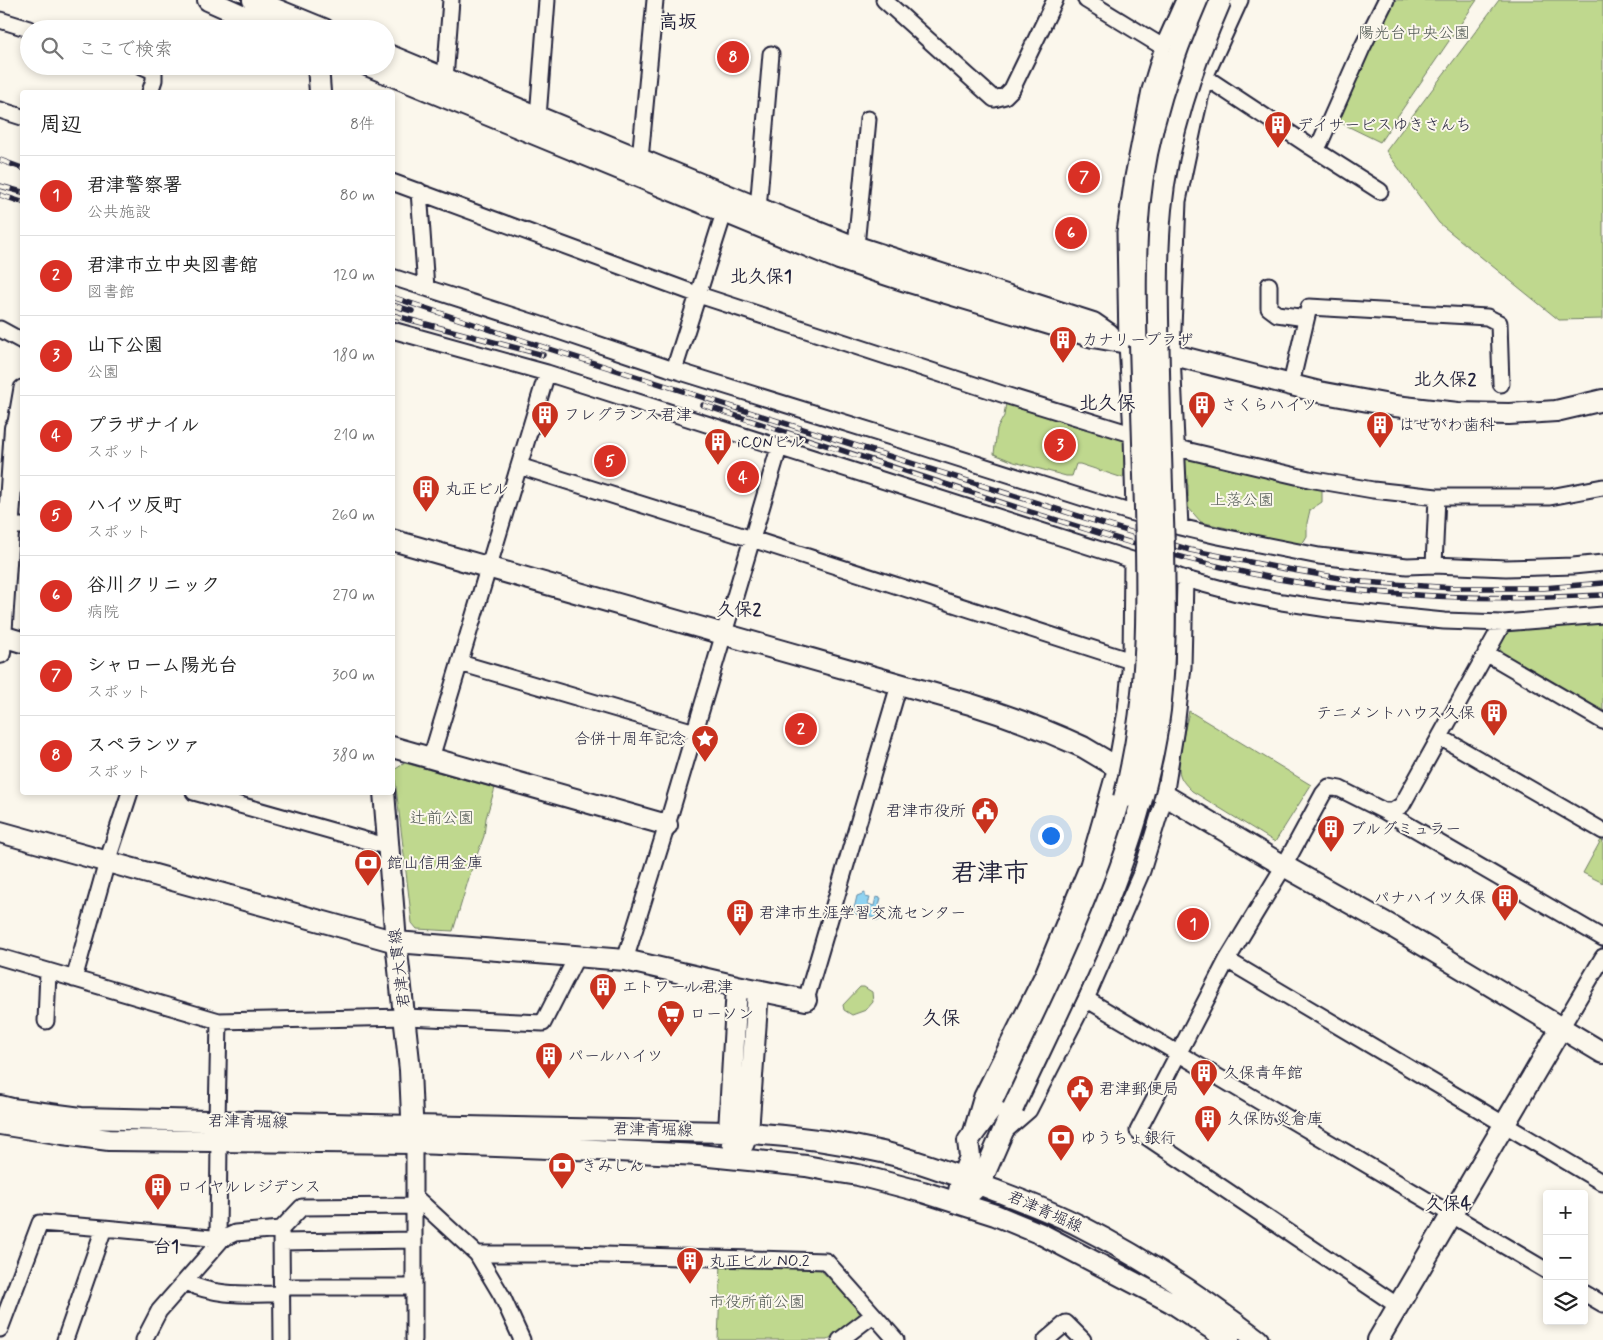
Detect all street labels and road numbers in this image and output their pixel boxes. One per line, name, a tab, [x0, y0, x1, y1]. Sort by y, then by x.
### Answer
street label: 君津大貫線	[385, 927, 415, 1009]
street label: 君津青堀線	[208, 1111, 288, 1133]
street label: 君津青堀線	[613, 1119, 693, 1141]
street label: 君津青堀線	[1004, 1186, 1086, 1238]

